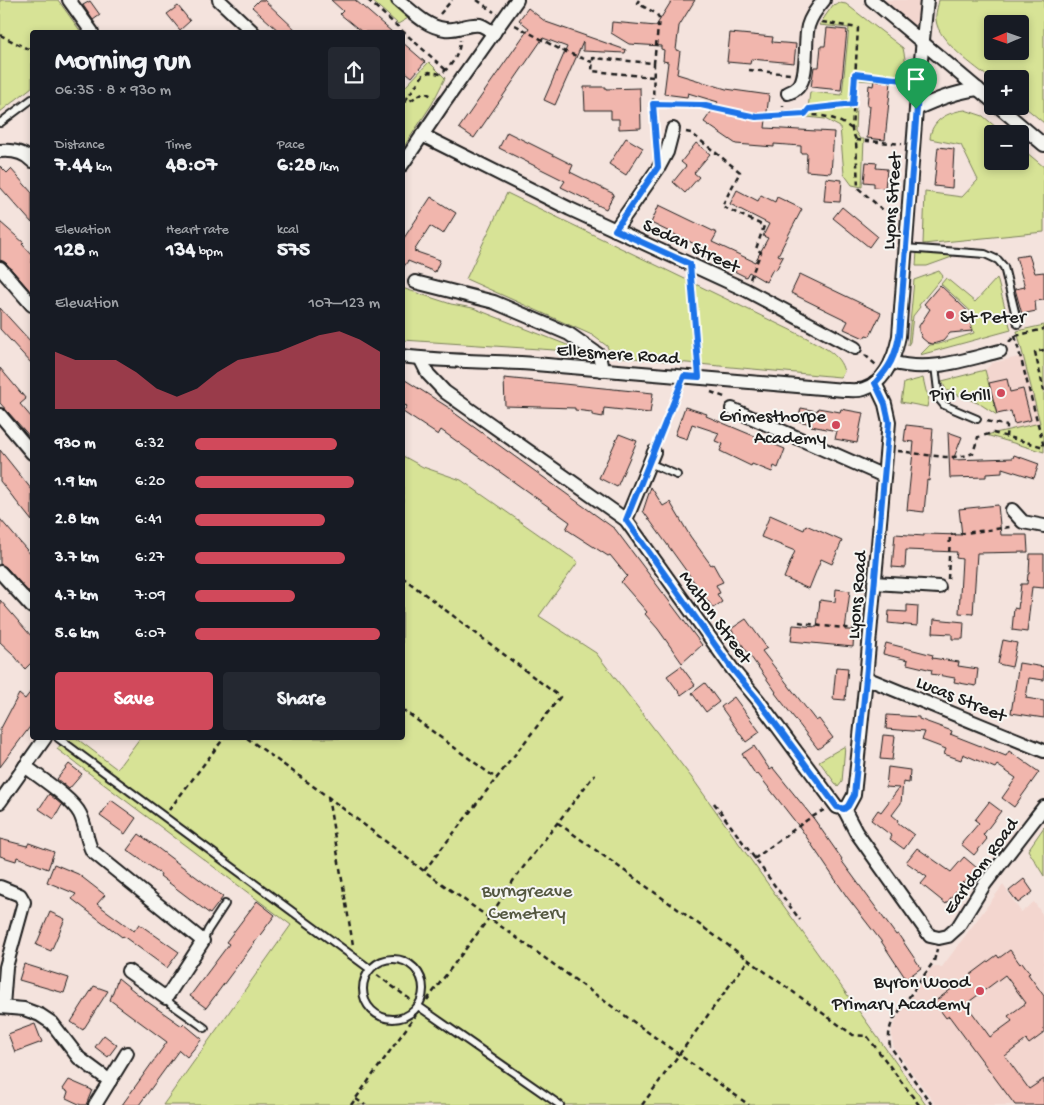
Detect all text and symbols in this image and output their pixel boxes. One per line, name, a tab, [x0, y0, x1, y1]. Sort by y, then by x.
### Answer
north arrow	[984, 15, 1029, 60]
map controls	[984, 15, 1029, 170]
text: Morning run	[55, 46, 190, 79]
button: share	[328, 47, 380, 99]
pin	[895, 58, 937, 109]
icon: arrive	[902, 65, 930, 93]
button: +	[984, 70, 1029, 115]
text: 06:35 · 8 × 930 m	[55, 82, 171, 101]
button: −	[984, 125, 1029, 170]
text: Distance	[55, 137, 104, 154]
text: Time	[166, 137, 192, 154]
text: Pace	[277, 137, 304, 154]
street label: Lyons Street	[879, 150, 909, 251]
text: 7.44	[55, 154, 92, 179]
text: 48:07	[166, 154, 217, 179]
text: 6:28	[277, 154, 316, 179]
text: km	[92, 159, 112, 176]
text: /km	[316, 159, 339, 176]
street label: Sedan Street	[638, 215, 745, 281]
text: Elevation	[55, 222, 111, 239]
text: Heart rate	[166, 222, 229, 239]
text: kcal	[277, 222, 299, 239]
text: 128	[55, 239, 85, 264]
text: 134	[166, 239, 195, 264]
text: 575	[277, 239, 310, 264]
text: m	[85, 244, 99, 261]
text: bpm	[195, 244, 223, 261]
text: Elevation	[55, 295, 119, 314]
text: 107–123 m	[309, 295, 380, 314]
place label: St Peter	[960, 307, 1028, 330]
marker: St Peter	[944, 309, 956, 321]
street label: Ellesmere Road	[556, 340, 682, 371]
place label: Piri Grill	[929, 385, 991, 408]
marker: Piri Grill	[995, 387, 1007, 399]
place label: Grimesthorpe Academy	[719, 406, 827, 451]
marker: Grimesthorpe Academy	[830, 419, 842, 431]
text: 930 m	[55, 435, 96, 454]
text: 6:32	[135, 435, 164, 454]
text: 1.9 km	[55, 473, 97, 492]
text: 6:20	[135, 473, 165, 492]
text: 2.8 km	[55, 511, 99, 530]
text: 6:41	[135, 511, 162, 530]
text: 3.7 km	[55, 549, 99, 568]
text: 6:27	[135, 549, 164, 568]
street label: Lyons Road	[843, 549, 874, 640]
street label: Malton Street	[673, 567, 757, 671]
text: 4.7 km	[55, 587, 98, 606]
text: 7:09	[135, 587, 165, 606]
text: 5.6 km	[55, 625, 99, 644]
text: 6:07	[135, 625, 166, 644]
button: Save	[55, 672, 213, 730]
button: Share	[223, 672, 380, 730]
street label: Lucas Street	[912, 672, 1011, 730]
street label: Earldom Road	[939, 813, 1026, 920]
park label: Burngreave Cemetery	[481, 881, 572, 926]
place label: Byron Wood Primary Academy	[831, 972, 972, 1017]
marker: Byron Wood Primary Academy	[974, 985, 986, 997]

